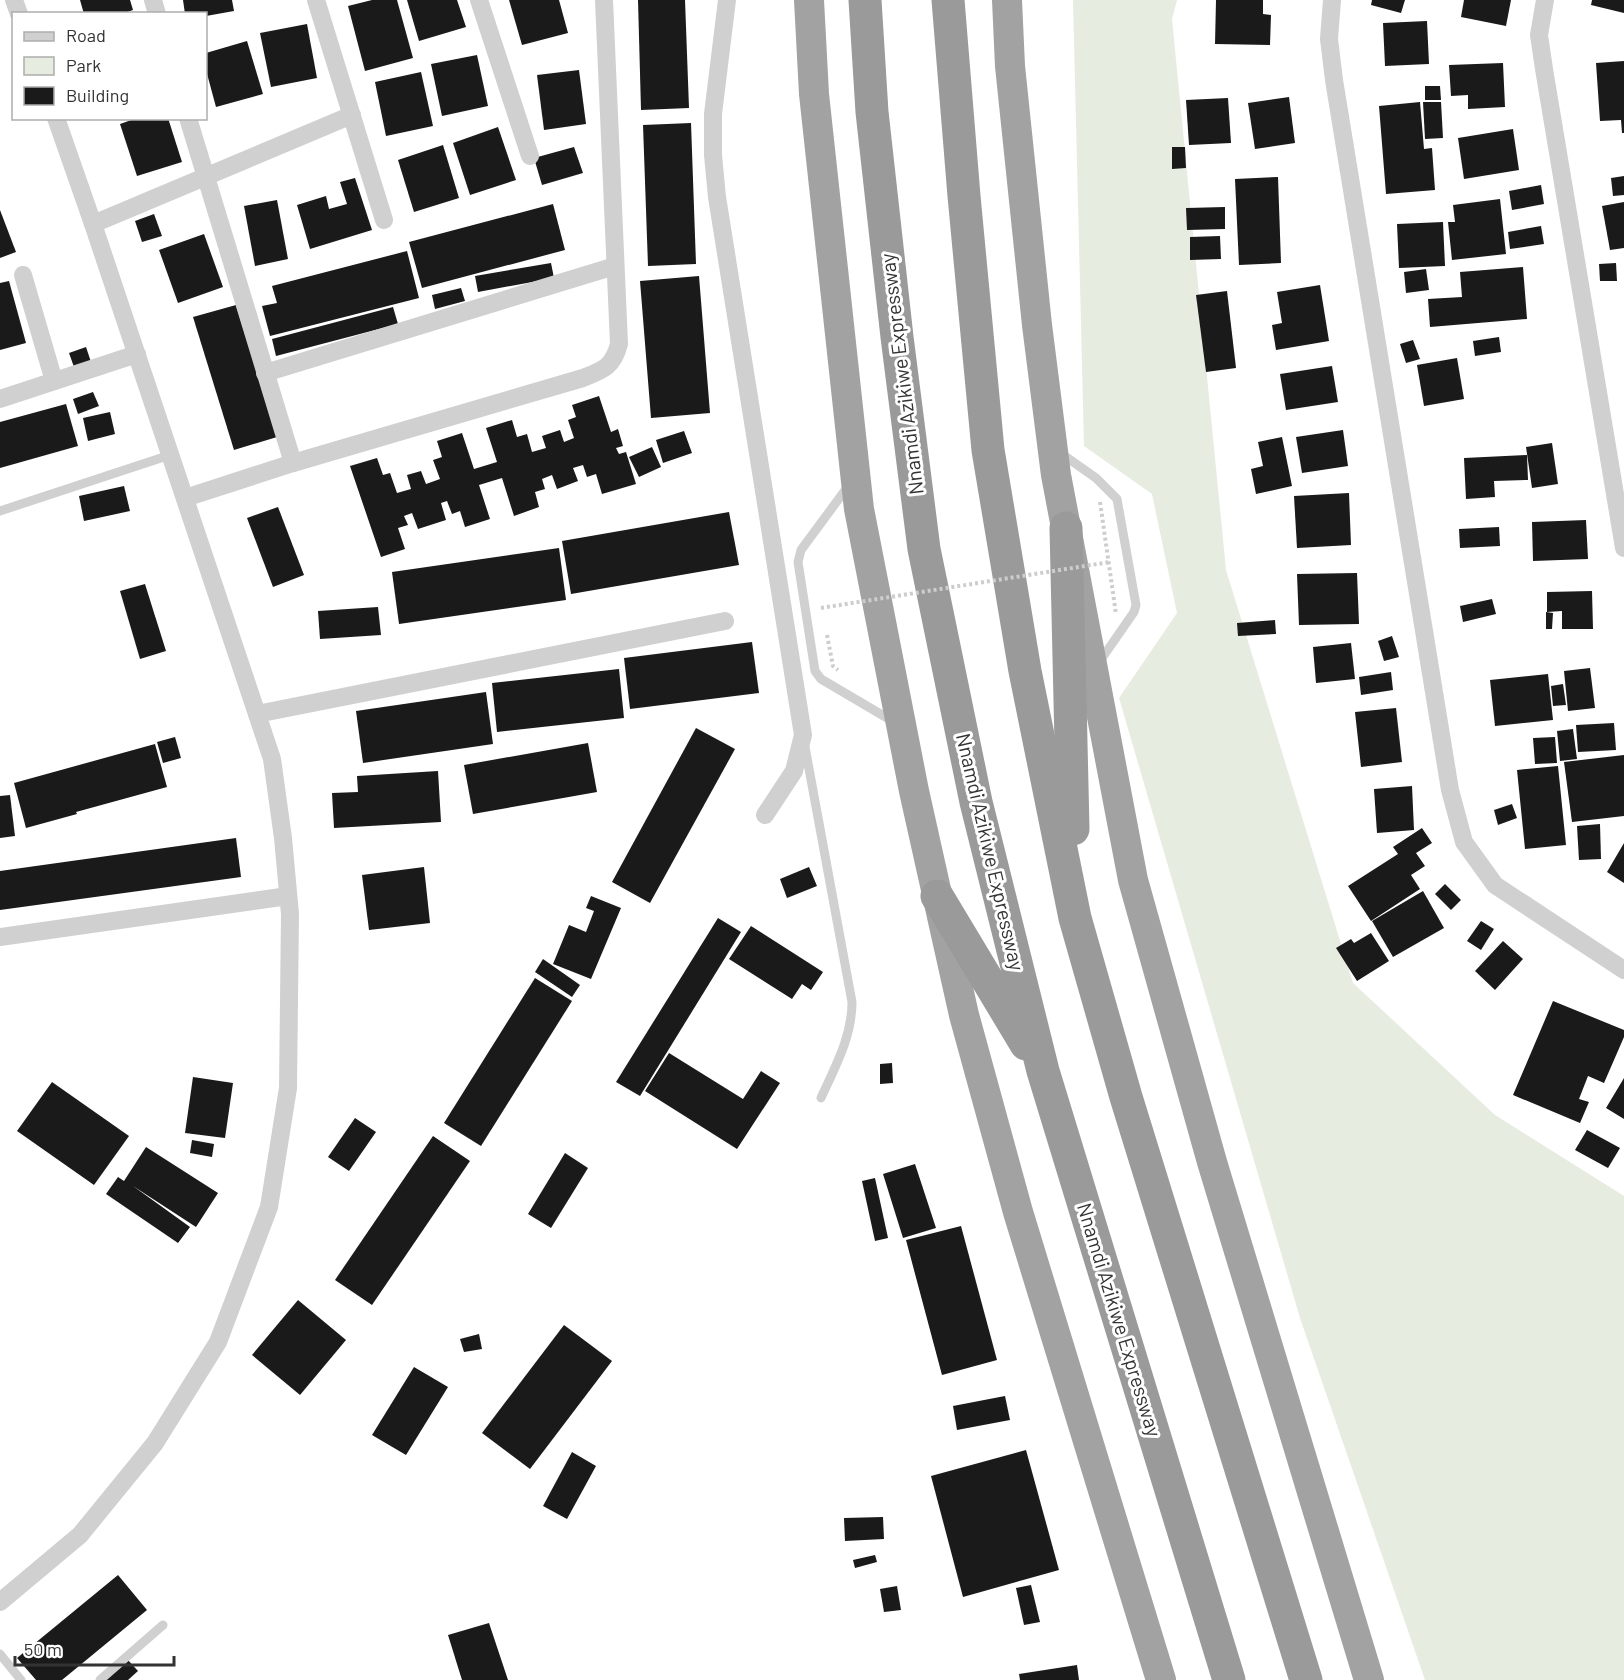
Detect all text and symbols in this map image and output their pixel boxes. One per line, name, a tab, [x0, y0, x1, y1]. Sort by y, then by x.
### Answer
legend	[12, 12, 207, 120]
text: Road	[66, 24, 106, 46]
text: Park	[66, 54, 101, 76]
text: Building	[66, 84, 129, 106]
street label: Nnamdi Azikiwe Expressway	[874, 252, 928, 496]
street label: Nnamdi Azikiwe Expressway	[952, 731, 1030, 973]
street label: Nnamdi Azikiwe Expressway	[1073, 1200, 1167, 1439]
scale bar	[15, 1629, 174, 1667]
text: 50 m	[24, 1638, 62, 1660]

